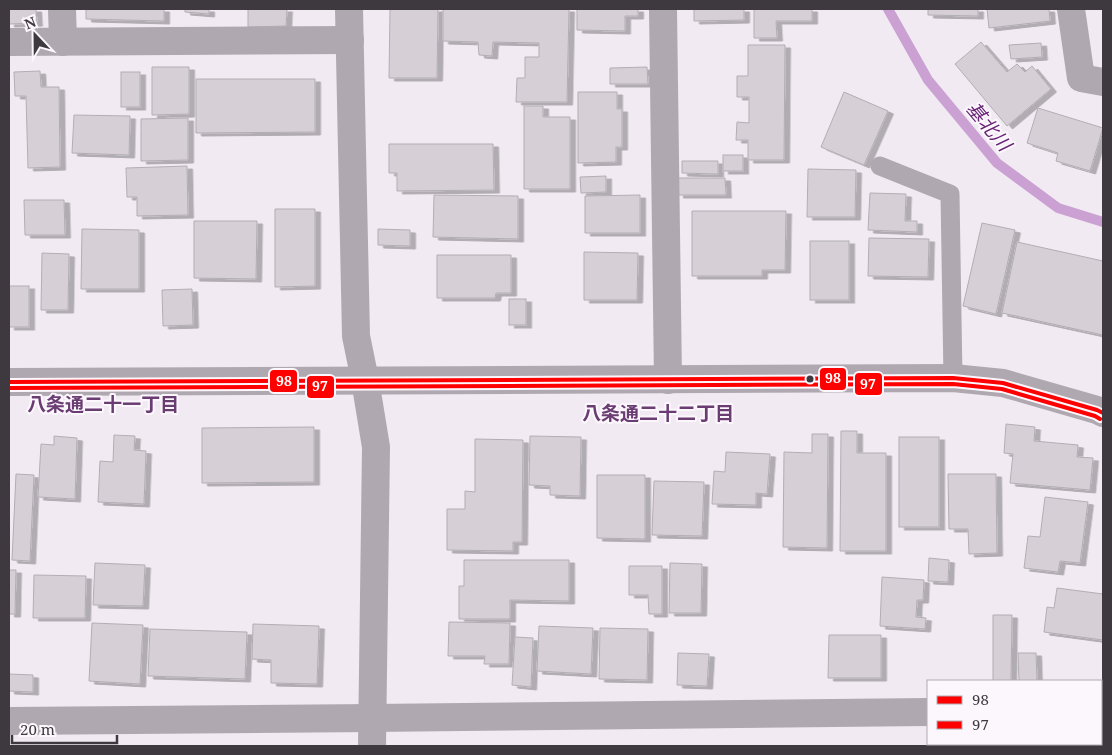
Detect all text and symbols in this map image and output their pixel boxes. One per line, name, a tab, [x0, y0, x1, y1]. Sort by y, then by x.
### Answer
north arrow	[10, 10, 60, 60]
text: N	[21, 12, 39, 33]
water label: 基北川	[961, 96, 1019, 158]
line badge: 98	[819, 367, 847, 391]
text: 98	[825, 368, 841, 387]
line badge: 98	[269, 369, 298, 393]
text: 98	[276, 371, 292, 390]
line badge: 97	[854, 372, 883, 396]
unlabelled marker	[805, 374, 815, 384]
text: 97	[860, 374, 876, 393]
line badge: 97	[306, 375, 335, 399]
text: 97	[312, 376, 328, 395]
district label: 八条通二十一丁目	[27, 391, 179, 417]
district label: 八条通二十二丁目	[582, 400, 734, 426]
legend	[927, 680, 1102, 745]
text: 98	[972, 689, 989, 709]
scale bar	[12, 712, 118, 744]
text: 97	[972, 714, 989, 734]
text: 20 m	[20, 719, 55, 739]

